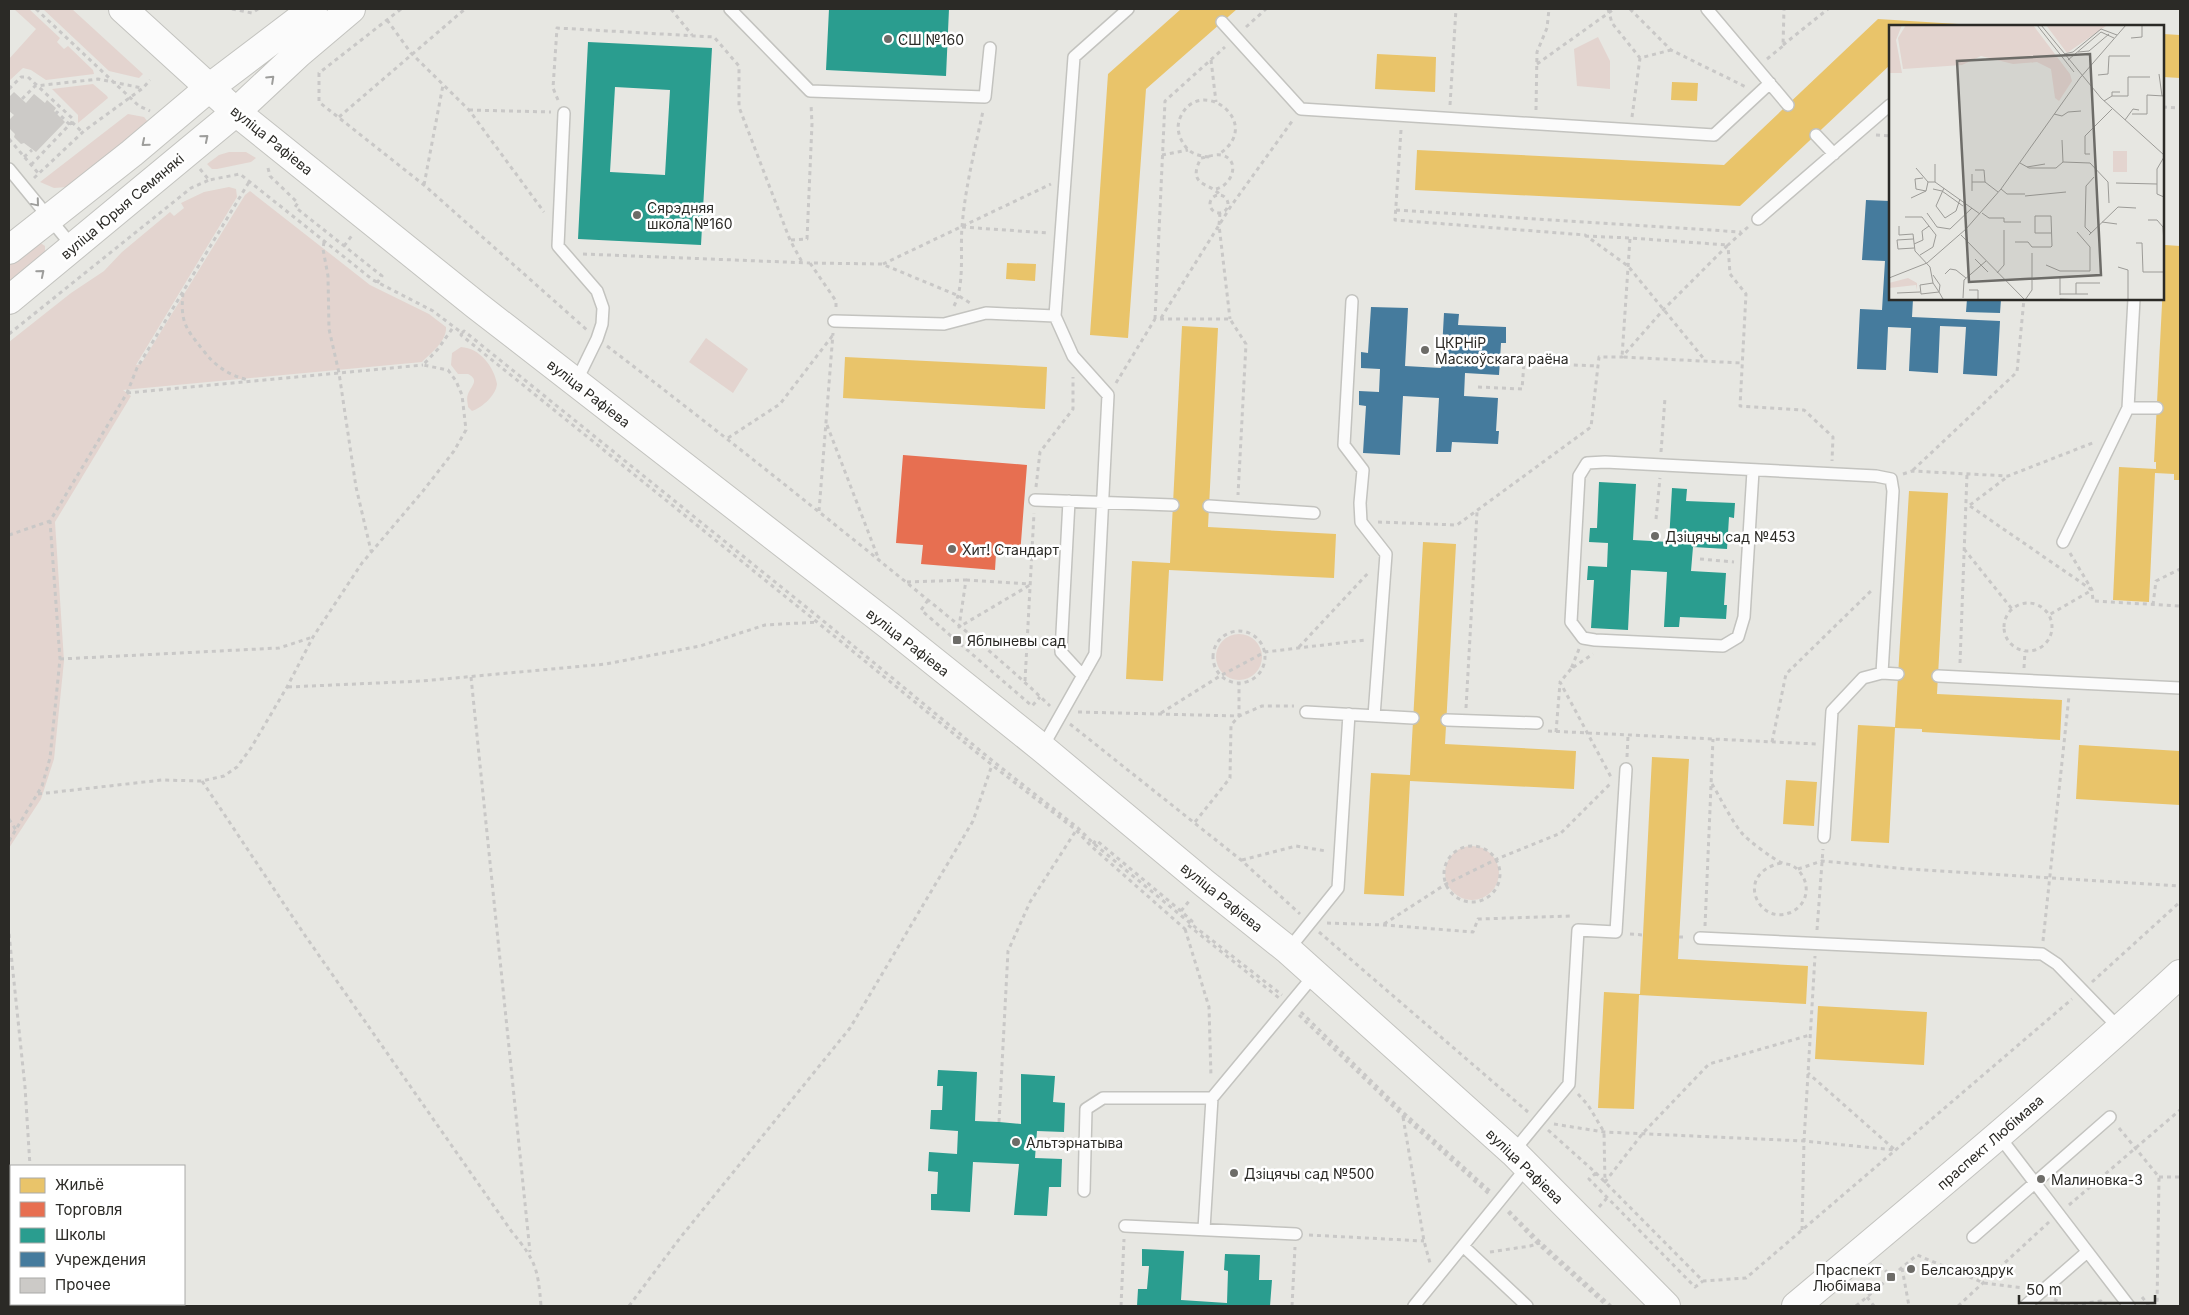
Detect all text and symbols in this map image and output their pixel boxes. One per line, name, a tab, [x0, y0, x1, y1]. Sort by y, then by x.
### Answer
inset map	[1889, 25, 2164, 300]
place label: СШ №160	[898, 31, 964, 48]
marker: СШ №160	[882, 33, 894, 45]
one-way arrow	[266, 76, 275, 85]
street label: вуліца Рафіева	[228, 102, 316, 178]
one-way arrow	[199, 134, 208, 143]
one-way arrow	[142, 137, 151, 146]
street label: вуліца Юрыя Семянякі	[57, 150, 187, 262]
one-way arrow	[30, 197, 38, 206]
place label: Сярэдняя школа №160	[647, 199, 733, 232]
marker: Сярэдняя школа №160	[631, 209, 643, 221]
one-way arrow	[35, 270, 44, 279]
place label: ЦКРНіР Маскоўскага раёна	[1435, 334, 1569, 367]
marker: ЦКРНіР Маскоўскага раёна	[1419, 344, 1431, 356]
street label: вуліца Рафіева	[544, 355, 634, 431]
place label: Дзіцячы сад №453	[1665, 528, 1795, 545]
marker: Дзіцячы сад №453	[1649, 530, 1661, 542]
place label: Хит! Стандарт	[962, 541, 1059, 558]
marker: Хит! Стандарт	[946, 543, 958, 555]
street label: вуліца Рафіева	[863, 604, 953, 680]
place label: Яблыневы сад	[967, 632, 1066, 649]
marker: Яблыневы сад	[951, 634, 963, 646]
street label: вуліца Рафіева	[1178, 859, 1266, 935]
street label: праспект Любімава	[1933, 1091, 2047, 1193]
street label: вуліца Рафіева	[1483, 1125, 1567, 1207]
place label: Альтэрнатыва	[1026, 1134, 1123, 1151]
marker: Альтэрнатыва	[1010, 1136, 1022, 1148]
legend	[10, 1165, 185, 1305]
place label: Дзіцячы сад №500	[1244, 1165, 1374, 1182]
marker: Дзіцячы сад №500	[1228, 1167, 1240, 1179]
place label: Малиновка-3	[2051, 1171, 2143, 1188]
marker: Малиновка-3	[2035, 1173, 2047, 1185]
text: Жильё	[55, 1175, 104, 1194]
text: Торговля	[55, 1200, 122, 1219]
text: Школы	[55, 1225, 106, 1244]
text: Учреждения	[55, 1250, 146, 1269]
place label: Праспект Любімава	[1813, 1261, 1881, 1294]
place label: Белсаюздрук	[1921, 1261, 2014, 1278]
marker: Белсаюздрук	[1905, 1263, 1917, 1275]
marker: Праспект Любімава	[1885, 1271, 1897, 1283]
scale bar	[2019, 1272, 2155, 1304]
text: Прочее	[55, 1275, 111, 1294]
text: 50 m	[2026, 1280, 2062, 1299]

